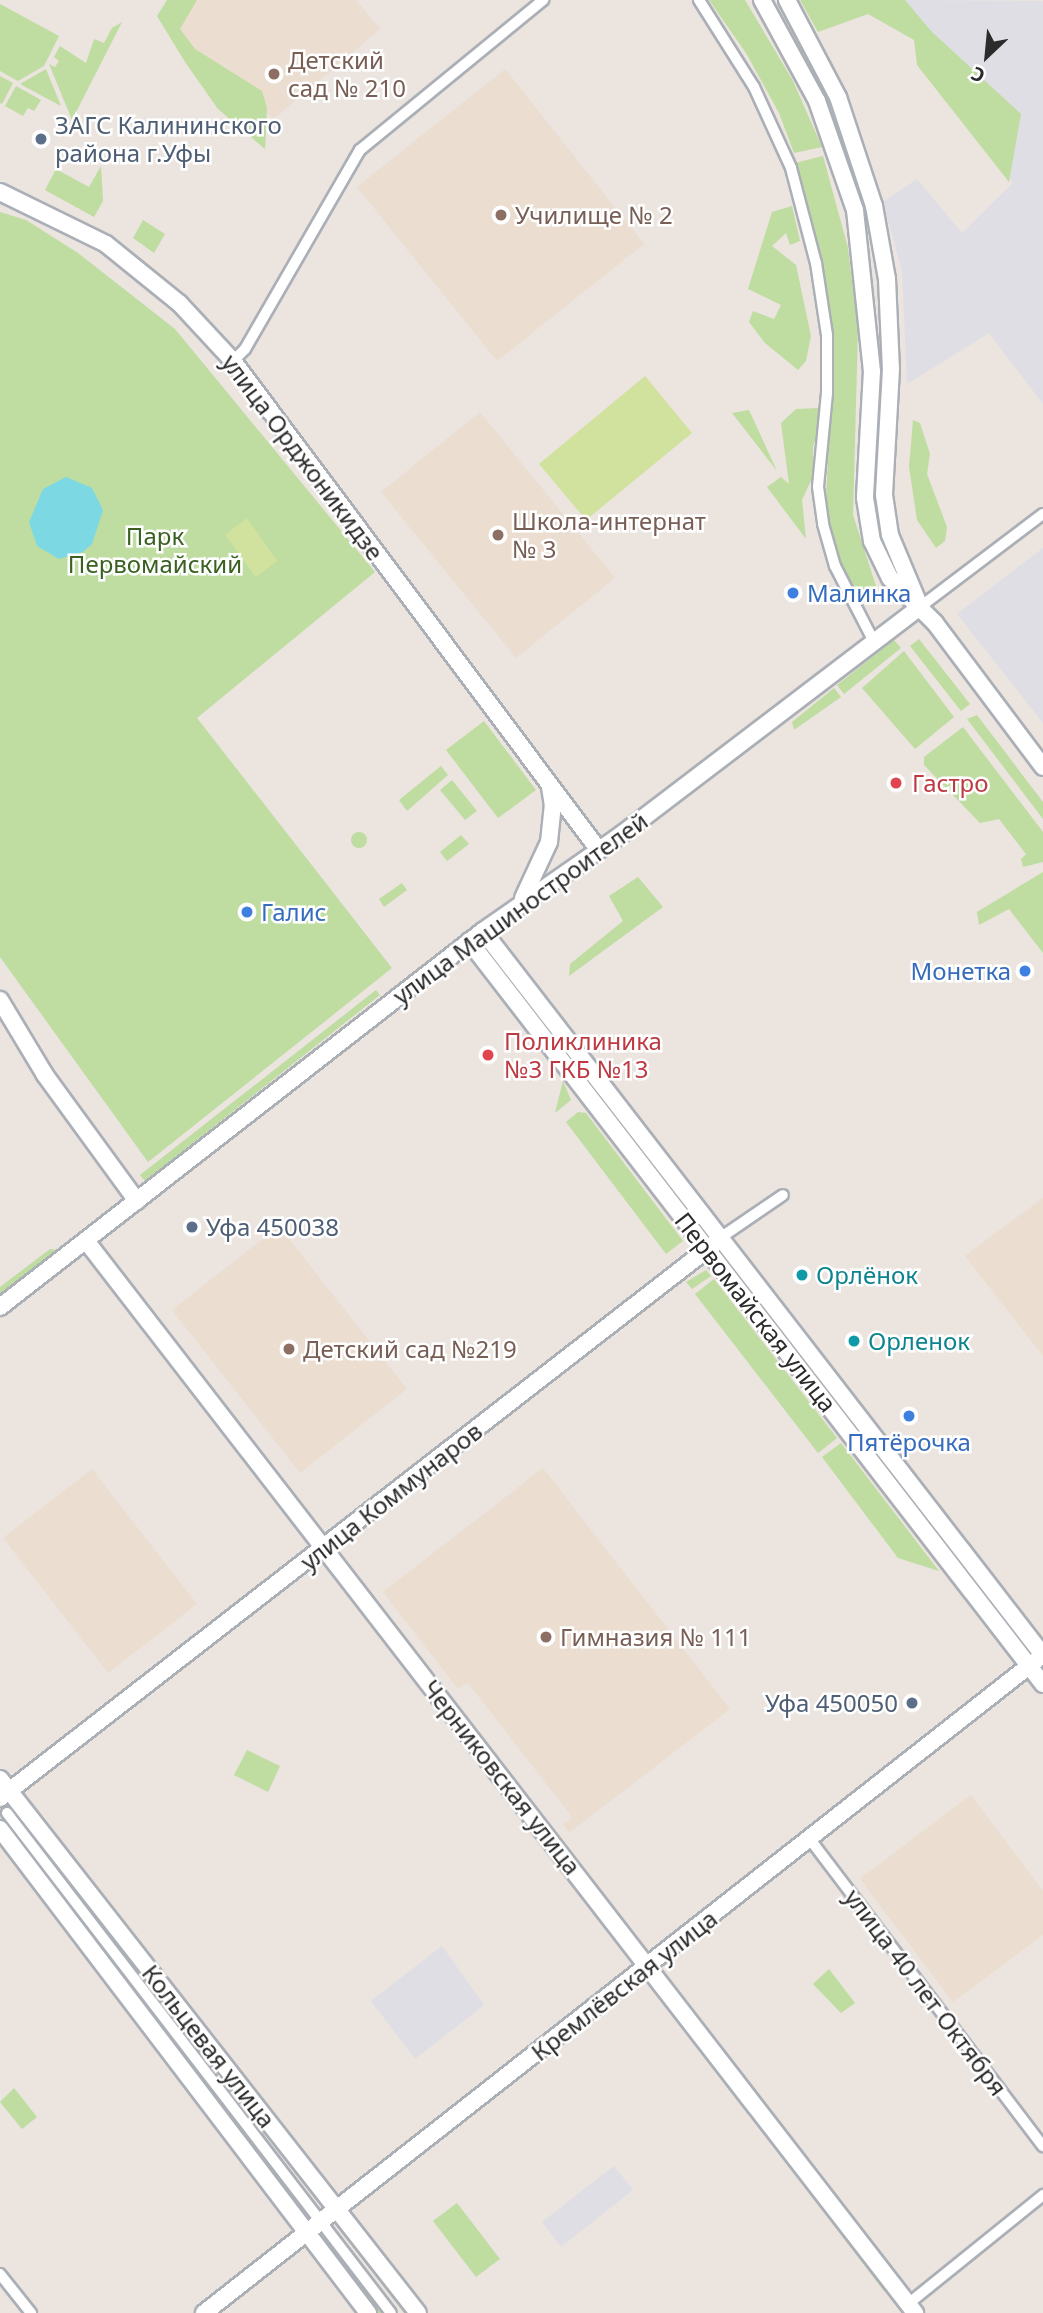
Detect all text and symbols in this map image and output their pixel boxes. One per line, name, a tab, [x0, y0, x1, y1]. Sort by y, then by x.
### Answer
north arrow	[952, 21, 1022, 91]
place label: Детский сад № 210	[288, 46, 406, 102]
text: С	[967, 61, 989, 89]
marker: Детский сад № 210	[266, 66, 282, 82]
place label: ЗАГС Калининского района г.Уфы	[55, 111, 282, 167]
marker: ЗАГС Калининского района г.Уфы	[33, 131, 49, 147]
place label: Училище № 2	[515, 201, 673, 229]
marker: Училище № 2	[493, 207, 509, 223]
street label: улица Орджоникидзе	[216, 348, 390, 566]
place label: Школа-интернат № 3	[512, 507, 706, 563]
park label: Парк Первомайский	[68, 522, 242, 578]
marker: Школа-интернат № 3	[490, 527, 506, 543]
place label: Малинка	[807, 579, 911, 607]
marker: Малинка	[785, 585, 801, 601]
place label: Гастро	[912, 769, 988, 797]
marker: Гастро	[886, 773, 906, 793]
street label: улица Машиностроителей	[387, 806, 653, 1010]
place label: Галис	[261, 898, 326, 926]
marker: Галис	[239, 904, 255, 920]
place label: Монетка	[910, 957, 1011, 985]
marker: Монетка	[1017, 963, 1033, 979]
place label: Поликлиника №3 ГКБ №13	[504, 1027, 662, 1083]
marker: Поликлиника №3 ГКБ №13	[478, 1045, 498, 1065]
street label: Первомайская улица	[669, 1206, 843, 1418]
place label: Уфа 450038	[206, 1213, 339, 1241]
marker: Уфа 450038	[184, 1219, 200, 1235]
place label: Орлёнок	[816, 1261, 918, 1289]
marker: Орлёнок	[794, 1267, 810, 1283]
place label: Орленок	[868, 1327, 970, 1355]
marker: Орленок	[846, 1333, 862, 1349]
place label: Детский сад №219	[303, 1335, 517, 1363]
marker: Детский сад №219	[281, 1341, 297, 1357]
marker: Пятёрочка	[901, 1408, 917, 1424]
street label: улица Коммунаров	[294, 1416, 488, 1576]
place label: Пятёрочка	[847, 1428, 971, 1456]
place label: Гимназия № 111	[560, 1623, 752, 1651]
marker: Гимназия № 111	[538, 1629, 554, 1645]
street label: Черниковская улица	[417, 1674, 587, 1880]
place label: Уфа 450050	[765, 1689, 898, 1717]
marker: Уфа 450050	[904, 1695, 920, 1711]
street label: улица 40 лет Октября	[839, 1883, 1013, 2101]
street label: Кремлёвская улица	[525, 1904, 723, 2066]
street label: Кольцевая улица	[136, 1959, 282, 2133]

